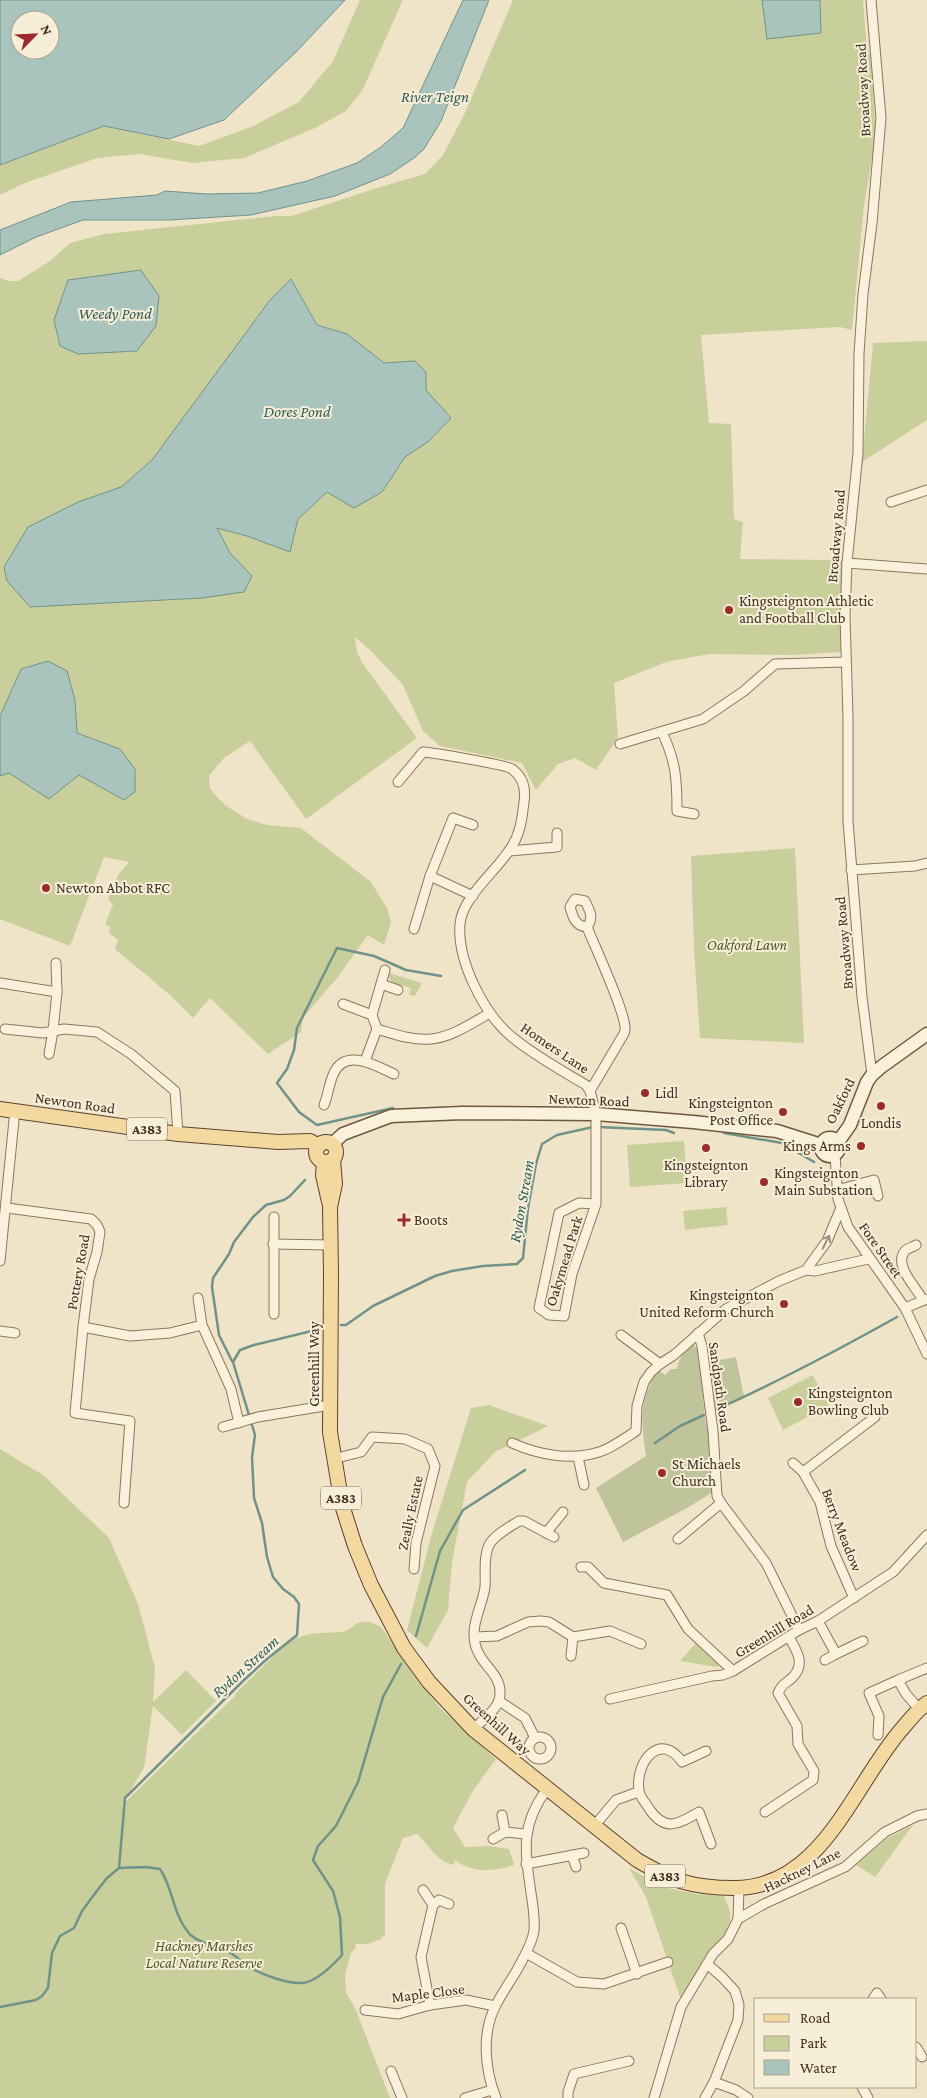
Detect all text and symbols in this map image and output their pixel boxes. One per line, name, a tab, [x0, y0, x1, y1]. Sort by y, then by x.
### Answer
north arrow	[10, 10, 60, 60]
text: N	[38, 22, 56, 38]
street label: Broadway Road	[853, 43, 874, 137]
water label: River Teign	[401, 88, 469, 106]
water label: Weedy Pond	[78, 305, 152, 323]
water label: Dores Pond	[264, 403, 331, 420]
street label: Broadway Road	[824, 489, 849, 583]
place label: Kingsteignton Athletic and Football Club	[739, 593, 874, 626]
marker: Kingsteignton Athletic and Football Club	[723, 604, 735, 616]
place label: Newton Abbot RFC	[56, 880, 170, 896]
marker: Newton Abbot RFC	[40, 882, 52, 894]
street label: Broadway Road	[832, 896, 857, 990]
park label: Oakford Lawn	[707, 937, 788, 954]
street label: Homers Lane	[518, 1019, 593, 1077]
street label: Oakford	[822, 1075, 858, 1126]
place label: Lidl	[655, 1085, 678, 1101]
marker: Lidl	[639, 1087, 651, 1099]
street label: Newton Road	[34, 1089, 116, 1117]
street label: Newton Road	[548, 1091, 630, 1109]
place label: Kingsteignton Post Office	[688, 1095, 773, 1128]
marker: Londis	[875, 1100, 887, 1112]
marker: Kingsteignton Post Office	[777, 1106, 789, 1118]
place label: Londis	[861, 1115, 901, 1131]
road number: A383	[127, 1118, 167, 1140]
place label: Kings Arms	[783, 1138, 851, 1155]
marker: Kings Arms	[855, 1140, 867, 1152]
marker: Kingsteignton Library	[700, 1142, 712, 1154]
place label: Kingsteignton Library	[664, 1157, 748, 1191]
water label: Rydon Stream	[506, 1158, 538, 1244]
place label: Kingsteignton Main Substation	[774, 1165, 873, 1198]
marker: Kingsteignton Main Substation	[758, 1176, 770, 1188]
place label: Boots	[414, 1212, 448, 1228]
street label: Oakymead Park	[543, 1213, 587, 1308]
marker: Boots	[398, 1214, 410, 1226]
street label: Fore Street	[856, 1219, 907, 1282]
street label: Pottery Road	[63, 1233, 94, 1311]
one-way arrow	[821, 1234, 831, 1249]
place label: Kingsteignton United Reform Church	[639, 1287, 774, 1320]
marker: Kingsteignton United Reform Church	[778, 1298, 790, 1310]
street label: Greenhill Way	[306, 1321, 323, 1407]
street label: Sandpath Road	[705, 1341, 734, 1433]
place label: Kingsteignton Bowling Club	[808, 1385, 893, 1419]
marker: Kingsteignton Bowling Club	[792, 1396, 804, 1408]
place label: St Michaels Church	[672, 1456, 741, 1489]
marker: St Michaels Church	[656, 1467, 668, 1479]
street label: Zeally Estate	[394, 1474, 427, 1552]
road number: A383	[321, 1486, 361, 1510]
street label: Berry Meadow	[818, 1486, 866, 1575]
street label: Greenhill Road	[732, 1601, 816, 1661]
water label: Rydon Stream	[209, 1632, 283, 1701]
street label: Greenhill Way	[459, 1690, 534, 1759]
street label: Hackney Lane	[761, 1844, 844, 1896]
road number: A383	[645, 1864, 685, 1888]
park label: Hackney Marshes Local Nature Reserve	[146, 1938, 263, 1971]
street label: Maple Close	[391, 1981, 466, 2006]
legend	[754, 1998, 917, 2088]
text: Road	[800, 2010, 831, 2026]
text: Park	[800, 2035, 827, 2051]
text: Water	[800, 2060, 837, 2076]

